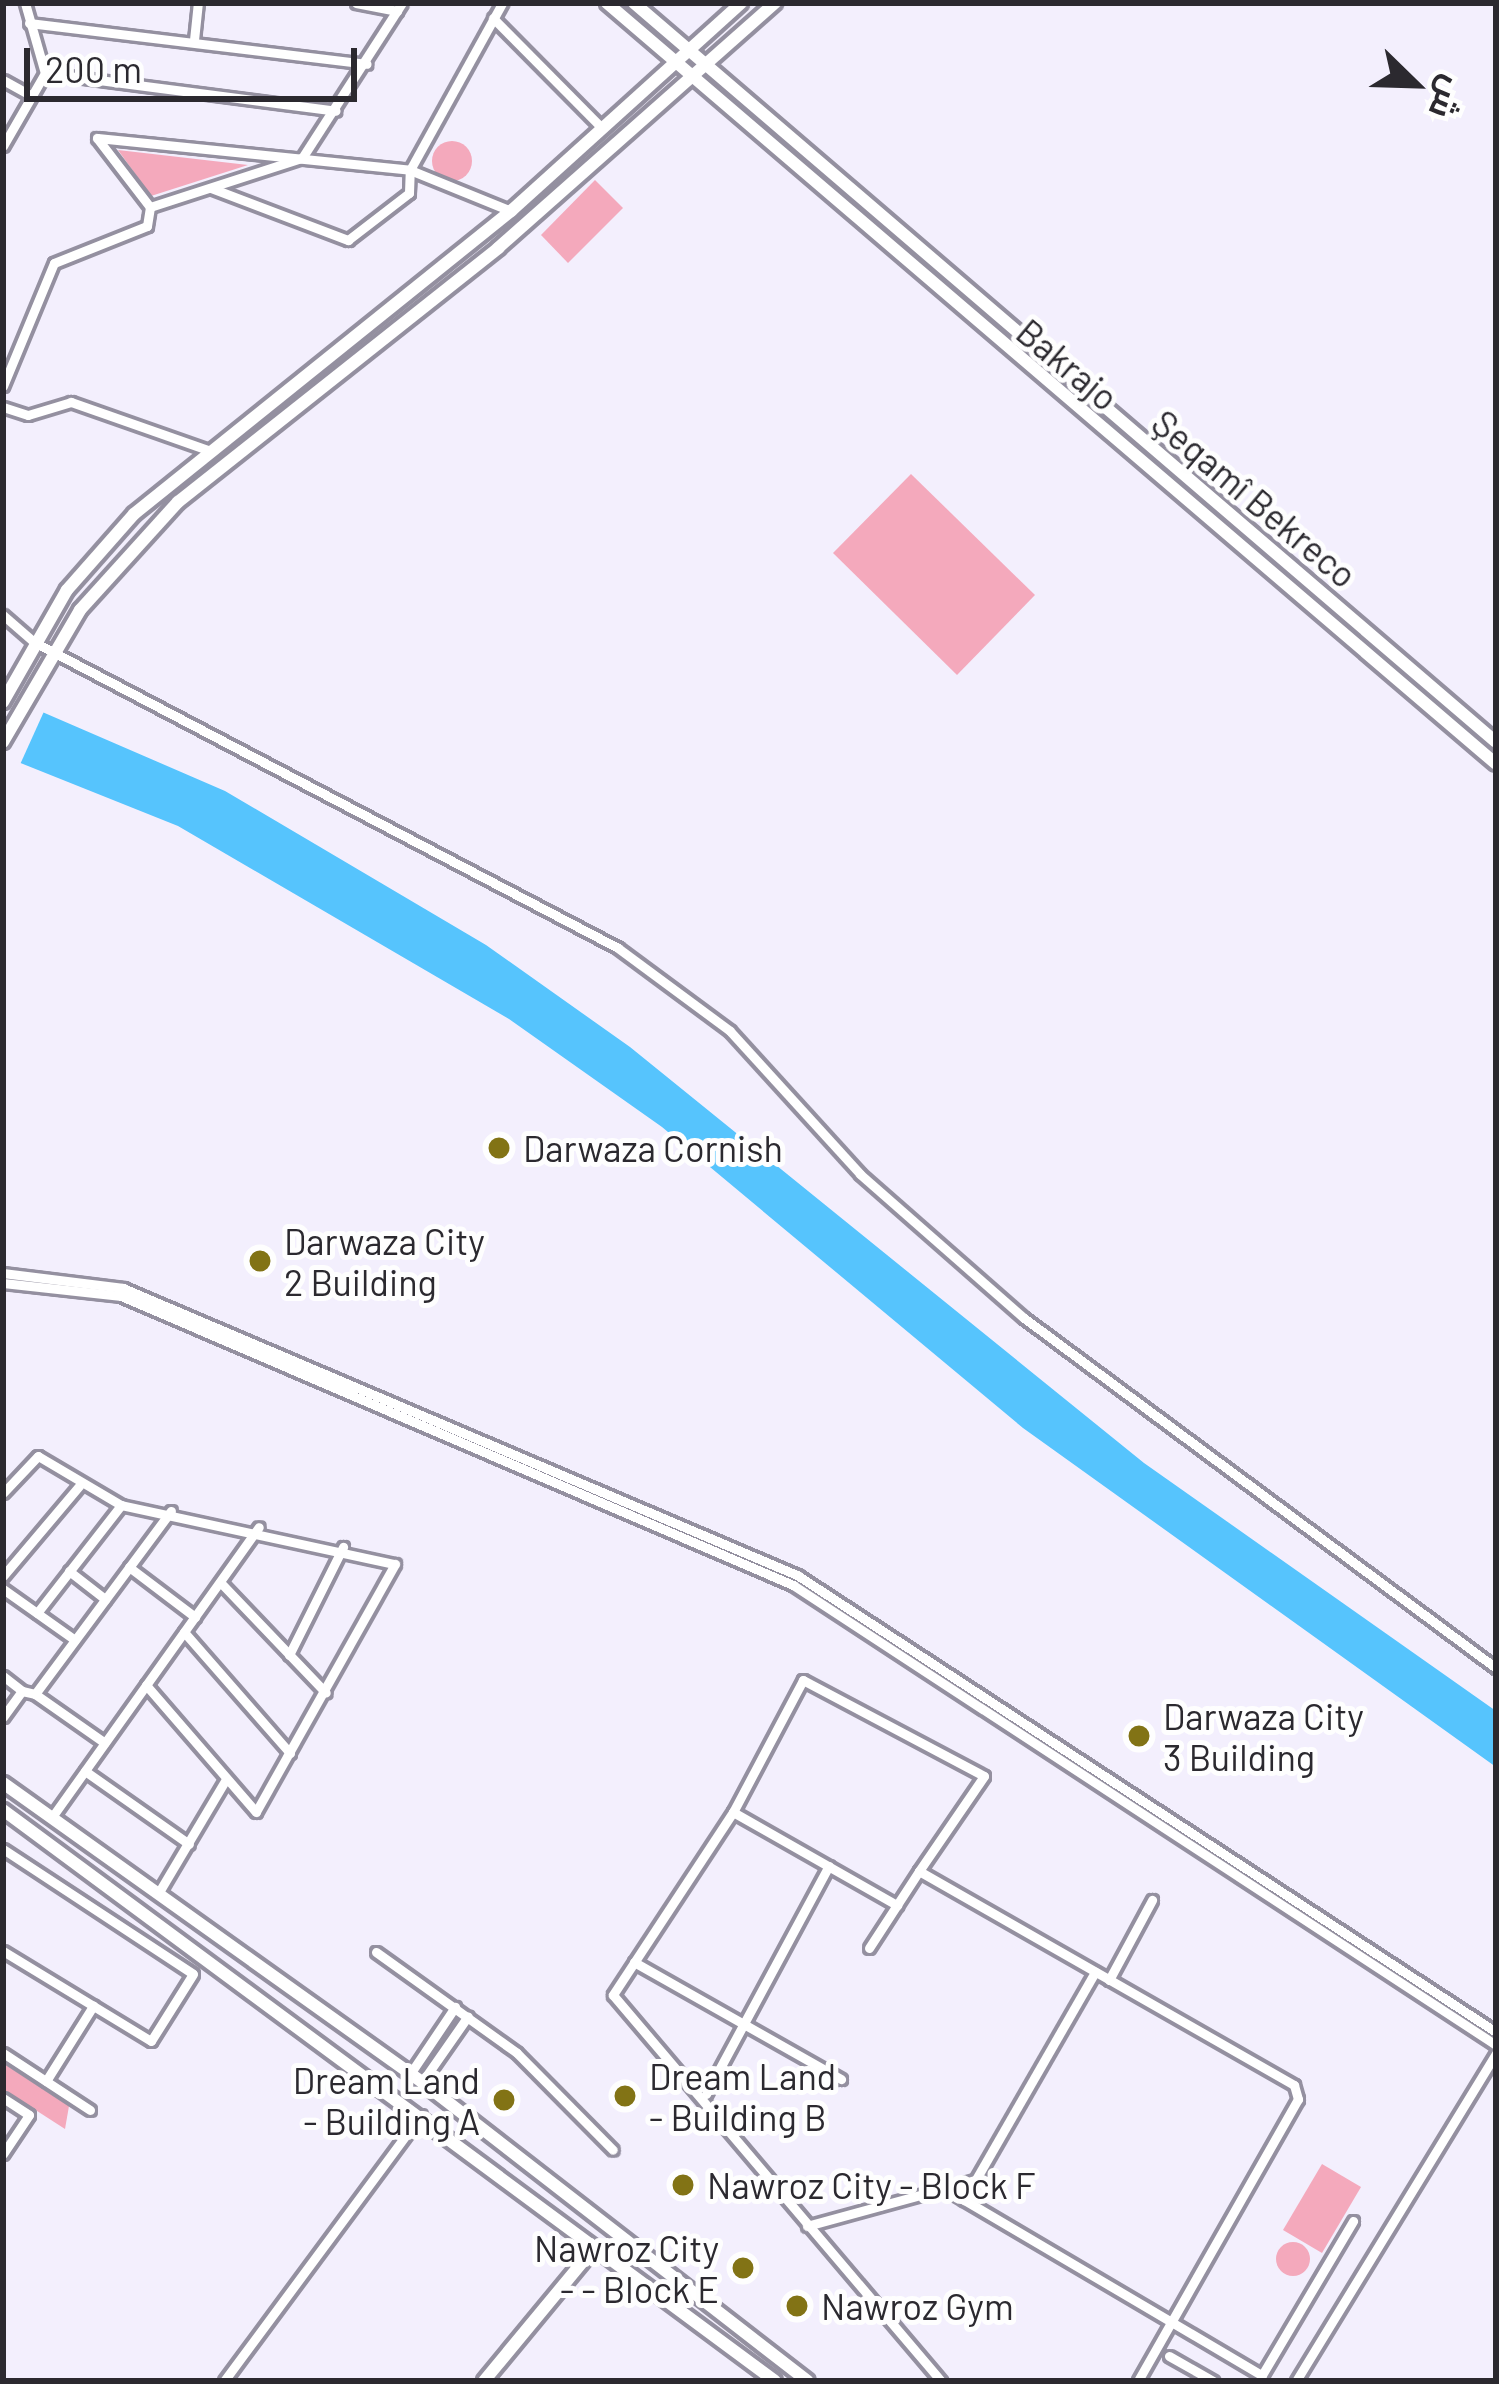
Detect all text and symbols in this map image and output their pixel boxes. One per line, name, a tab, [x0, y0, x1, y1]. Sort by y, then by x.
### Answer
scale bar	[30, 24, 363, 98]
north arrow	[1355, 24, 1475, 144]
text: 200 m	[45, 47, 142, 90]
text: ش	[1421, 71, 1475, 125]
street label: Bakrajo	[1009, 309, 1127, 419]
street label: Şeqamî Bekreco	[1144, 400, 1366, 596]
place label: Darwaza Cornish	[523, 1126, 783, 1170]
marker: Darwaza Cornish	[486, 1135, 512, 1161]
place label: Darwaza City 2 Building	[284, 1218, 485, 1303]
marker: Darwaza City 2 Building	[247, 1248, 273, 1274]
place label: Darwaza City 3 Building	[1163, 1693, 1364, 1778]
marker: Darwaza City 3 Building	[1126, 1723, 1152, 1749]
place label: Dream Land - Building B	[649, 2053, 836, 2138]
place label: Dream Land - Building A	[293, 2057, 480, 2142]
marker: Dream Land - Building B	[612, 2083, 638, 2109]
marker: Dream Land - Building A	[491, 2087, 517, 2113]
place label: Nawroz City - Block F	[707, 2163, 1035, 2207]
marker: Nawroz City - Block F	[670, 2172, 696, 2198]
place label: Nawroz City - - Block E	[534, 2225, 719, 2310]
marker: Nawroz City - - Block E	[730, 2255, 756, 2281]
place label: Nawroz Gym	[821, 2284, 1014, 2328]
marker: Nawroz Gym	[784, 2293, 810, 2319]

